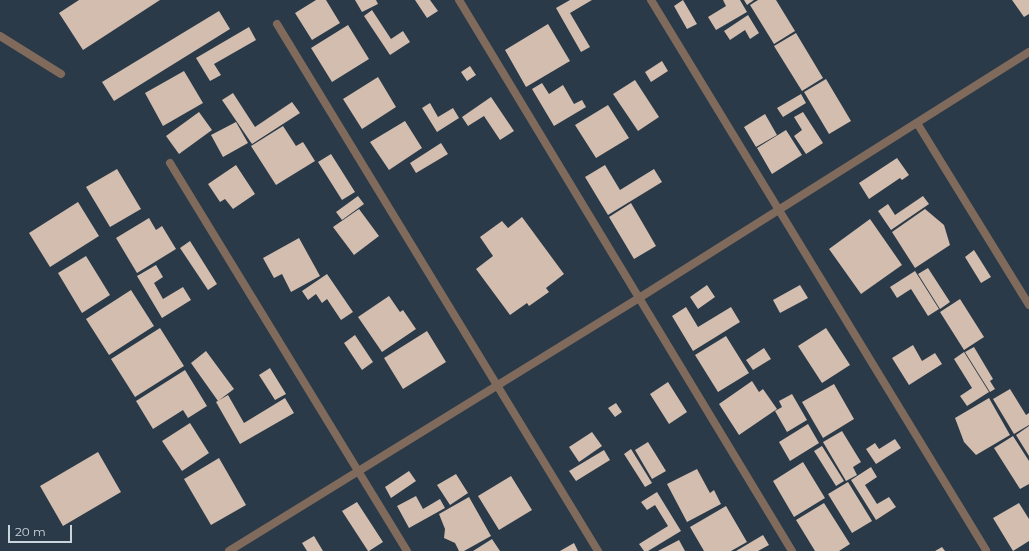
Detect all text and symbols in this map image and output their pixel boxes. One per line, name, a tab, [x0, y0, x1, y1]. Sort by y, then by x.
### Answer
scale bar	[10, 517, 74, 543]
text: 20 m	[15, 524, 46, 539]

